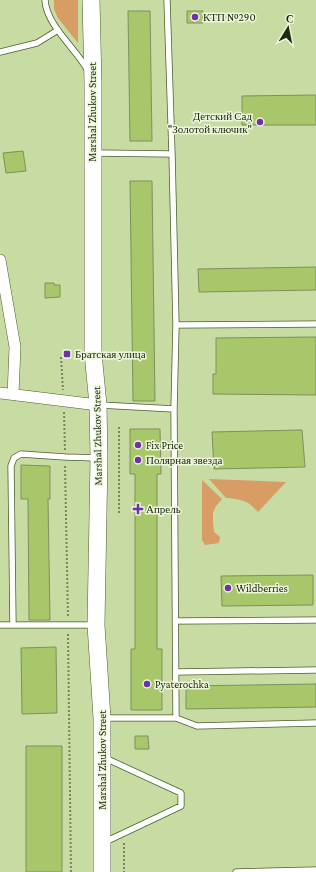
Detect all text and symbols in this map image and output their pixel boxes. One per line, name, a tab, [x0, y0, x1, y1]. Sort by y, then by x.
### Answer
north arrow	[268, 8, 308, 48]
place label: КТП №290	[203, 11, 256, 23]
marker: КТП №290	[190, 12, 200, 22]
text: С	[285, 12, 295, 25]
street label: Marshal Zhukov Street	[86, 62, 98, 162]
place label: Детский Сад "Золотой ключик"	[168, 110, 252, 135]
marker: Детский Сад "Золотой ключик"	[255, 117, 265, 127]
place label: Братская улица	[75, 348, 146, 360]
marker: Братская улица	[62, 349, 72, 359]
street label: Marshal Zhukov Street	[90, 386, 104, 486]
place label: Fix Price	[146, 439, 183, 451]
marker: Fix Price	[133, 440, 143, 450]
place label: Полярная звезда	[146, 454, 222, 466]
marker: Полярная звезда	[133, 455, 143, 465]
place label: Апрель	[146, 503, 181, 515]
marker: Апрель	[133, 504, 143, 514]
place label: Wildberries	[236, 582, 288, 594]
marker: Wildberries	[223, 583, 233, 593]
place label: Pyaterochka	[155, 678, 209, 691]
marker: Pyaterochka	[142, 679, 152, 689]
street label: Marshal Zhukov Street	[96, 710, 108, 810]

